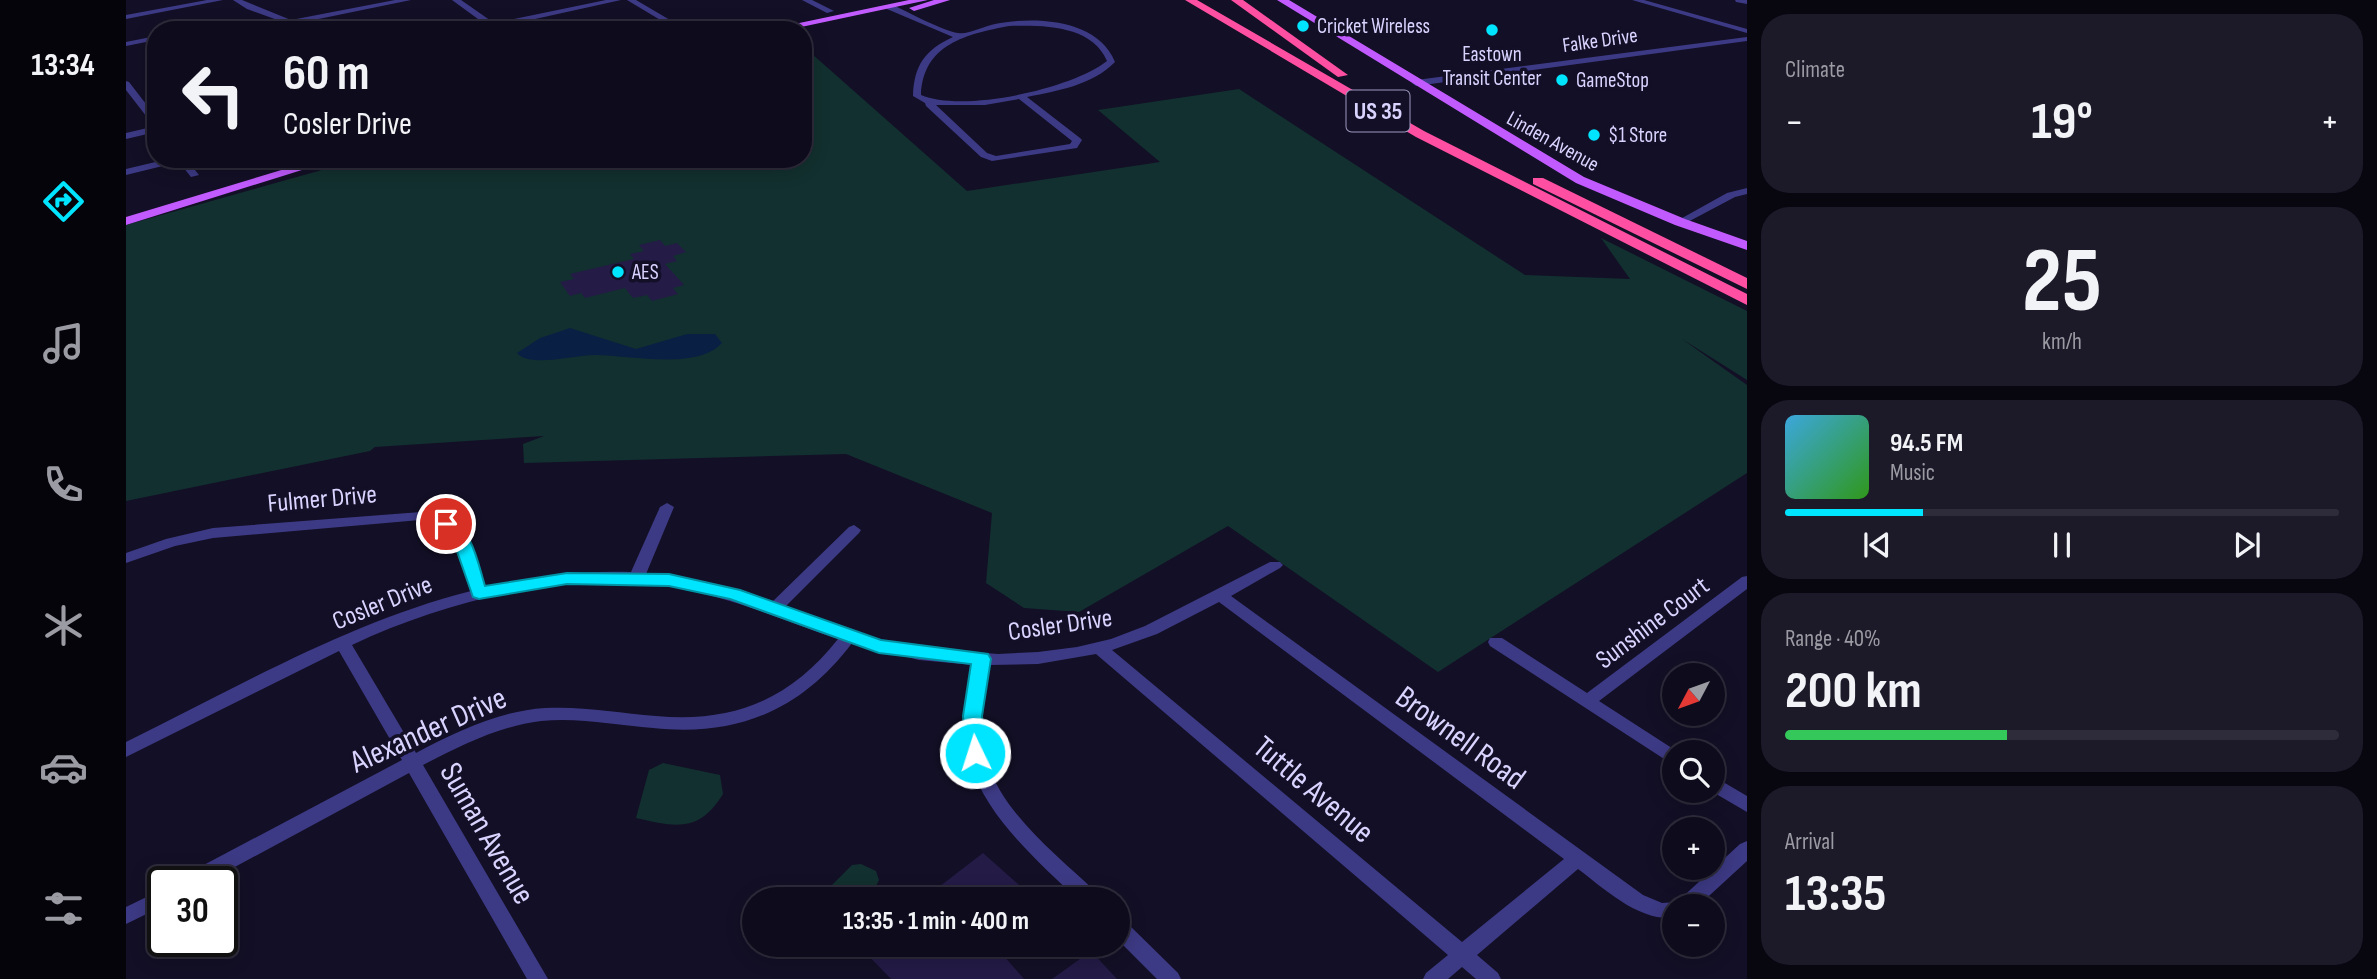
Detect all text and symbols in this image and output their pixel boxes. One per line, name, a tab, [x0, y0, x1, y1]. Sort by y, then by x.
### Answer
place label: Cricket Wireless	[1317, 14, 1430, 39]
marker: Cricket Wireless	[1295, 18, 1311, 34]
marker: Eastown Transit Center	[1484, 22, 1500, 38]
street label: Falke Drive	[1561, 23, 1639, 58]
place label: Eastown Transit Center	[1442, 42, 1542, 91]
text: 60 m	[283, 45, 370, 104]
text: 13:34	[31, 46, 95, 85]
icon: left	[168, 49, 259, 140]
text: Climate	[1785, 56, 1845, 84]
place label: GameStop	[1576, 68, 1649, 93]
marker: GameStop	[1554, 72, 1570, 88]
road number: US 35	[1346, 90, 1410, 132]
text: 19°	[2031, 91, 2093, 154]
text: −	[1785, 100, 1804, 145]
text: +	[2320, 100, 2339, 145]
text: Cosler Drive	[283, 105, 412, 144]
street label: Linden Avenue	[1502, 106, 1603, 177]
place label: $1 Store	[1608, 123, 1667, 148]
marker: $1 Store	[1586, 127, 1602, 143]
icon: directions	[39, 177, 88, 226]
text: 25	[2022, 228, 2102, 337]
place label: AES	[631, 260, 659, 285]
marker: AES	[610, 264, 626, 280]
icon: music	[39, 319, 88, 368]
text: km/h	[2042, 328, 2082, 356]
text: 94.5 FM	[1890, 428, 1963, 459]
text: Music	[1890, 459, 1935, 487]
icon: phone	[39, 460, 88, 509]
street label: Fulmer Drive	[266, 479, 378, 520]
pin	[416, 494, 476, 554]
icon: arrive	[427, 505, 465, 543]
icon: previous	[1858, 526, 1896, 564]
icon: pause	[2043, 526, 2081, 564]
icon: next	[2228, 526, 2266, 564]
street label: Cosler Drive	[328, 569, 437, 637]
street label: Sunshine Court	[1590, 570, 1716, 676]
icon: climate	[39, 601, 88, 650]
street label: Cosler Drive	[1006, 603, 1114, 648]
text: Range · 40%	[1785, 625, 1881, 653]
text: 200 km	[1785, 660, 1922, 723]
north arrow	[1662, 663, 1726, 726]
map controls	[1662, 663, 1725, 957]
street label: Brownell Road	[1388, 678, 1533, 798]
street label: Alexander Drive	[344, 679, 513, 782]
position arrow	[938, 716, 1012, 790]
street label: Tuttle Avenue	[1245, 728, 1381, 852]
button: search	[1662, 740, 1725, 803]
icon: car	[39, 743, 88, 792]
street label: Suman Avenue	[431, 756, 543, 911]
button: +	[1662, 817, 1725, 880]
text: Arrival	[1785, 828, 1834, 856]
text: 13:35	[1785, 863, 1886, 926]
speed limit sign: 30	[147, 866, 238, 957]
icon: filters	[39, 884, 88, 933]
button: −	[1662, 894, 1725, 957]
text: 13:35 · 1 min · 400 m	[843, 906, 1029, 937]

